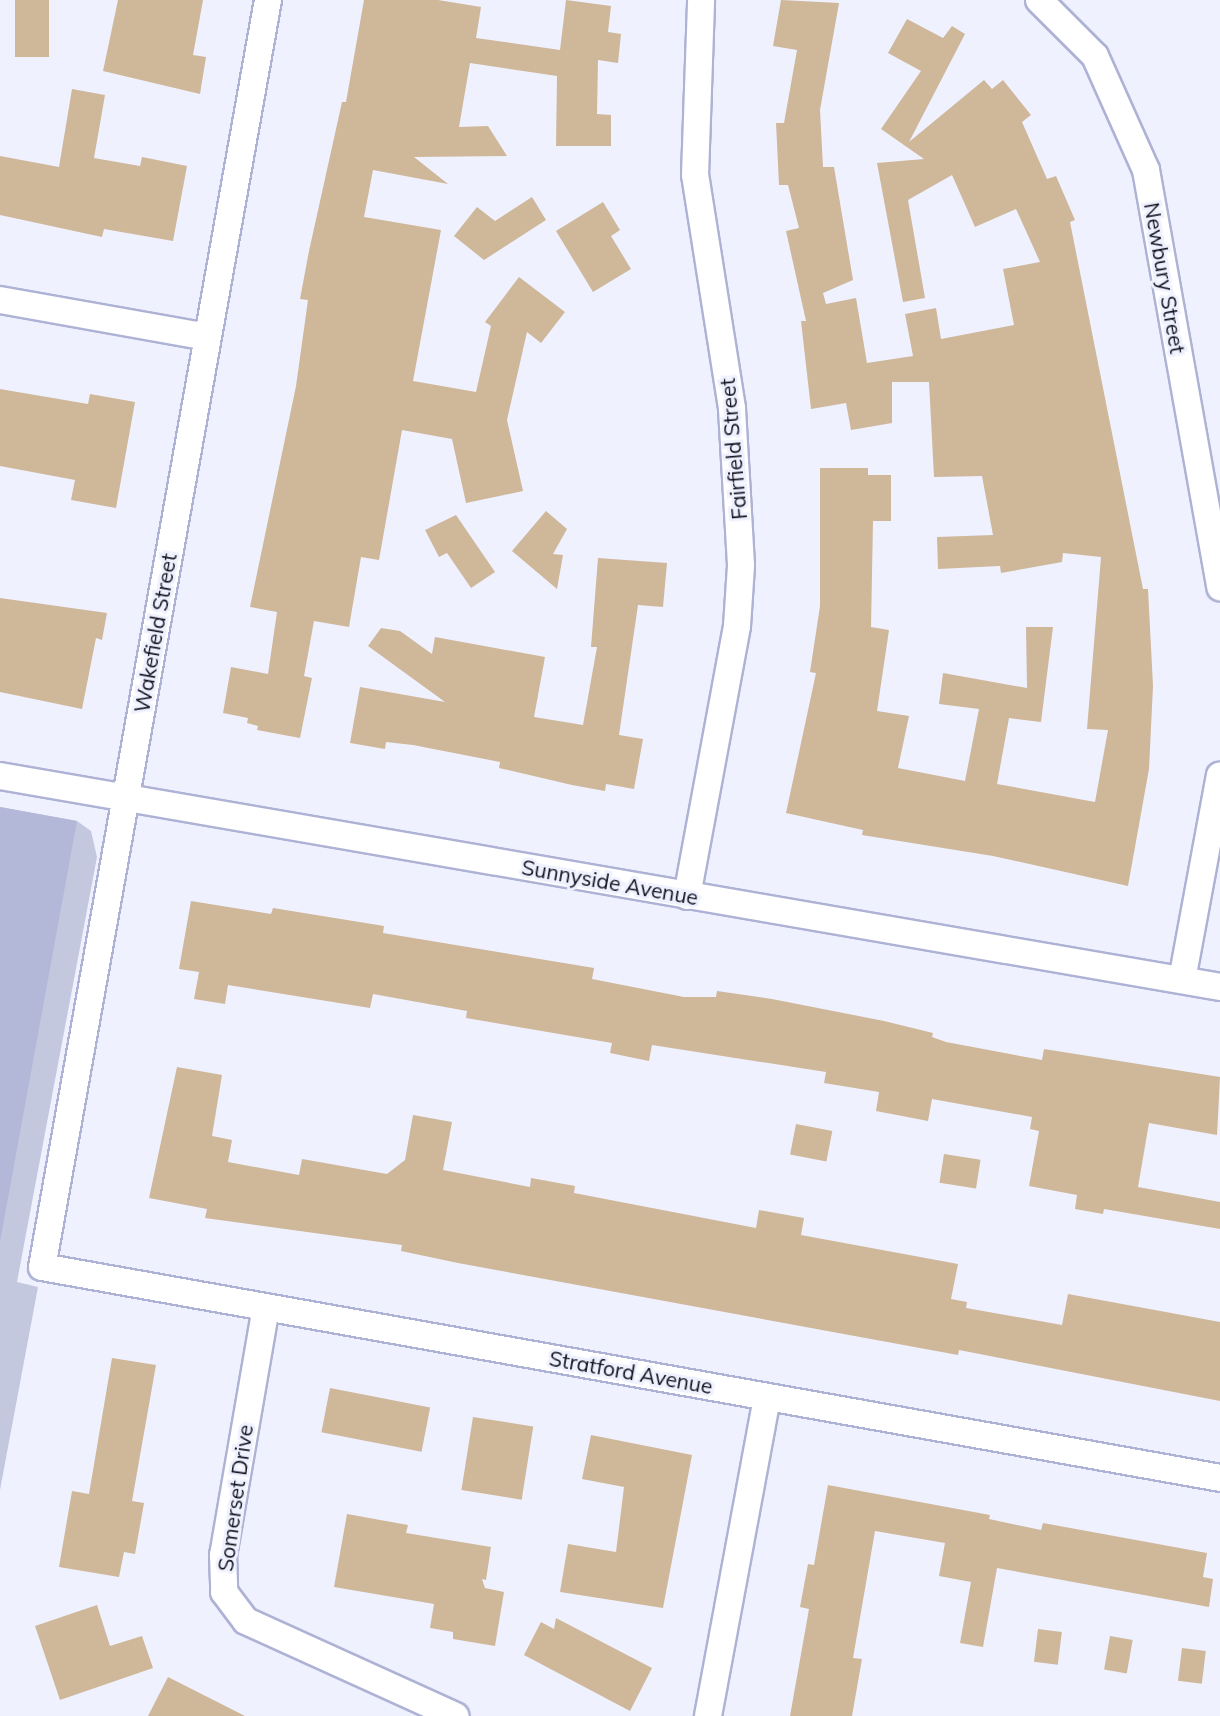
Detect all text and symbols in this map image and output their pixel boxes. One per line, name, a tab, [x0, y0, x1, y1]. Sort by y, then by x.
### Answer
street label: Newbury Street	[1139, 201, 1191, 355]
street label: Fairfield Street	[714, 377, 752, 521]
street label: Wakefield Street	[129, 551, 181, 715]
street label: Sunnyside Avenue	[520, 854, 700, 910]
street label: Stratford Avenue	[547, 1345, 715, 1399]
street label: Somerset Drive	[212, 1423, 258, 1573]

